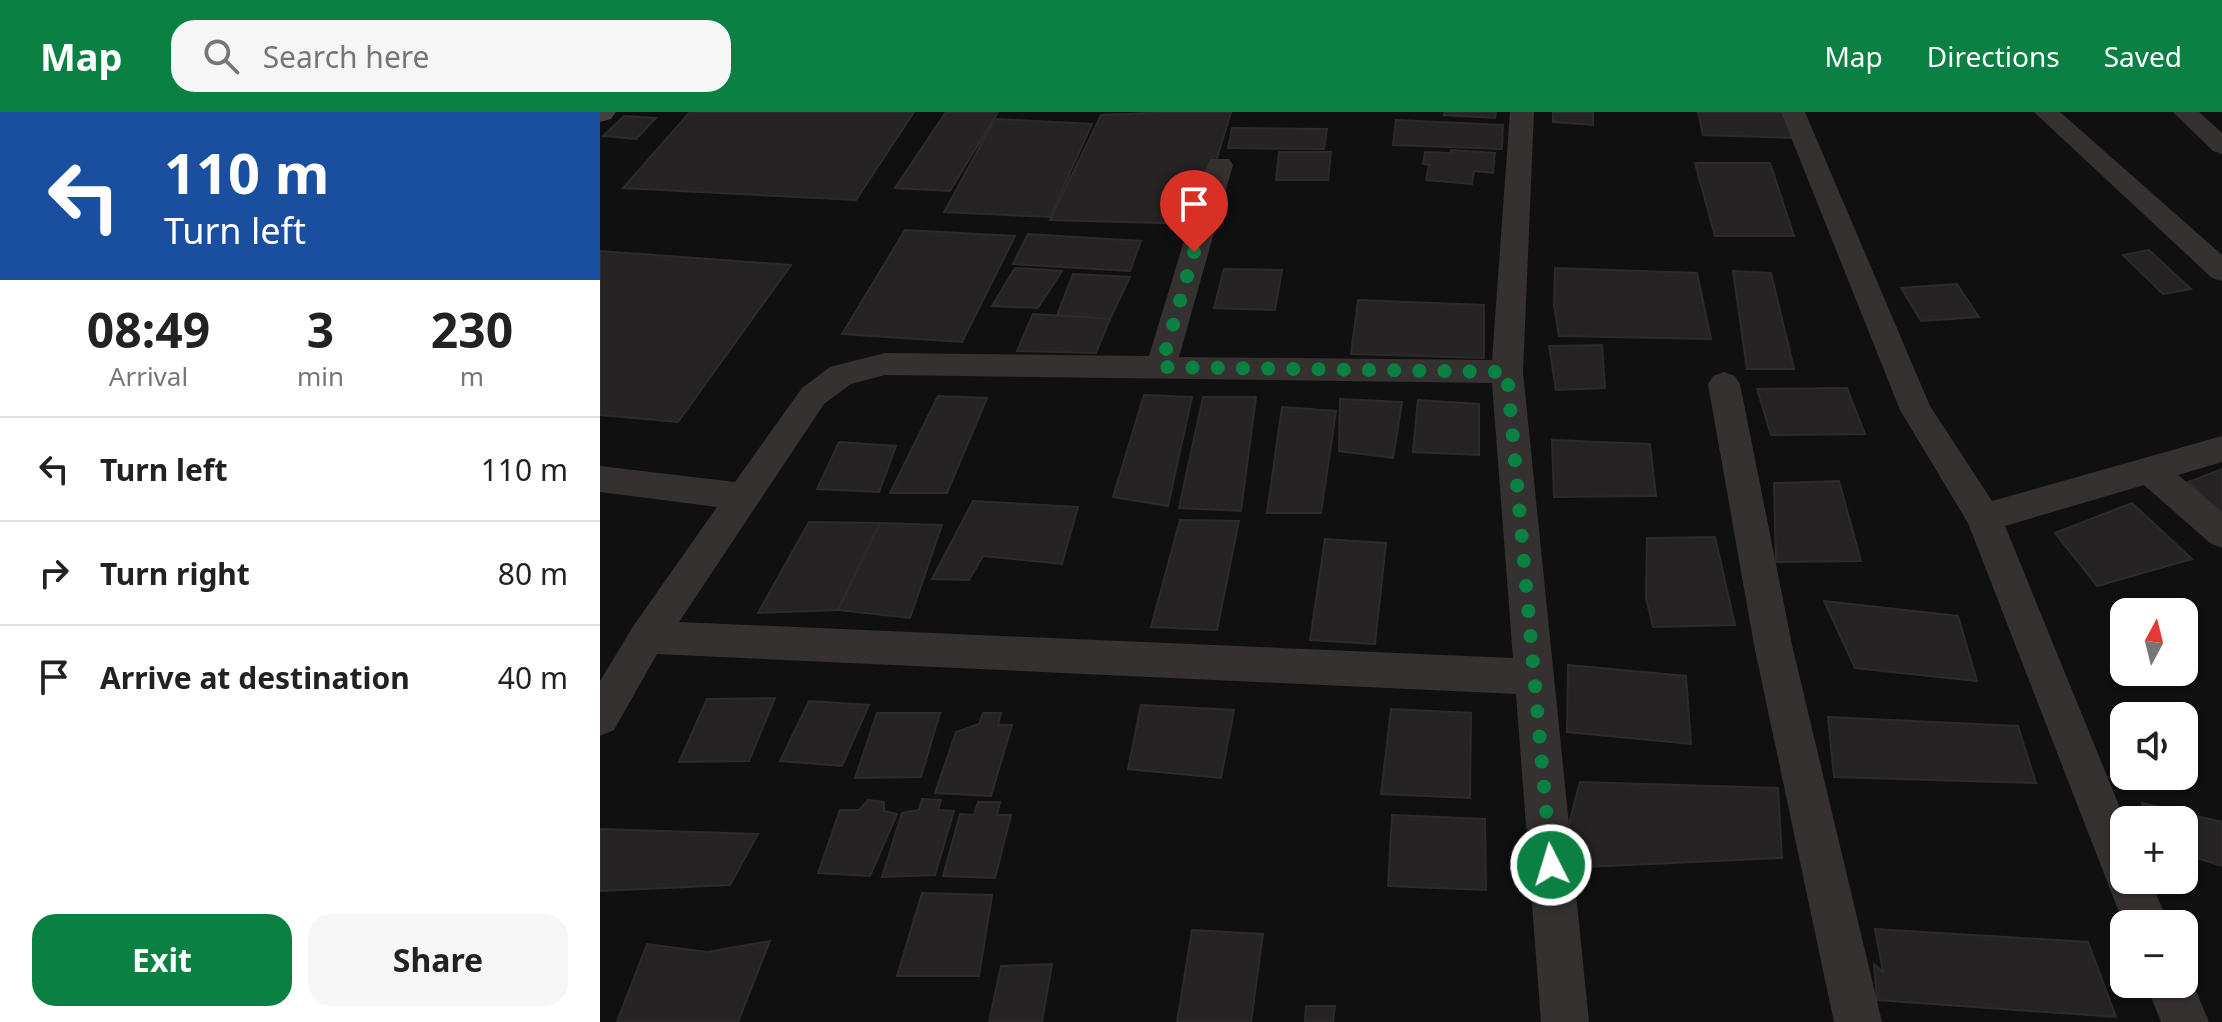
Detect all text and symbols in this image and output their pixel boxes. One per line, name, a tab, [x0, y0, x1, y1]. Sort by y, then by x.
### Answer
search box	[171, 20, 731, 92]
text: Map	[40, 30, 123, 82]
icon: search	[199, 34, 243, 78]
text: Search here	[263, 36, 430, 77]
text: Map	[1824, 37, 1883, 75]
text: Directions	[1927, 37, 2060, 75]
text: Saved	[2104, 37, 2182, 75]
text: 110 m	[164, 134, 329, 210]
icon: left	[32, 144, 136, 248]
pin	[1160, 170, 1228, 252]
icon: arrive	[1172, 182, 1216, 226]
text: Turn left	[164, 206, 306, 255]
text: 08:49	[87, 297, 210, 362]
text: 3	[307, 297, 334, 362]
text: 230	[431, 297, 513, 362]
text: Arrival	[109, 358, 188, 394]
text: min	[297, 358, 344, 394]
text: m	[460, 358, 484, 394]
icon: left	[32, 447, 76, 491]
text: Turn left	[100, 449, 228, 490]
text: 110 m	[481, 449, 568, 490]
icon: right	[32, 551, 76, 595]
text: Turn right	[100, 553, 250, 594]
text: 80 m	[498, 553, 568, 594]
north arrow	[2110, 598, 2198, 686]
map controls	[2110, 598, 2198, 998]
icon: arrive	[32, 655, 76, 699]
text: Arrive at destination	[100, 657, 410, 698]
text: 40 m	[498, 657, 568, 698]
button: sound	[2110, 702, 2198, 790]
button: +	[2110, 806, 2198, 894]
position arrow	[1509, 823, 1593, 907]
button: −	[2110, 910, 2198, 998]
button: Exit	[32, 914, 292, 1006]
button: Share	[308, 914, 568, 1006]

